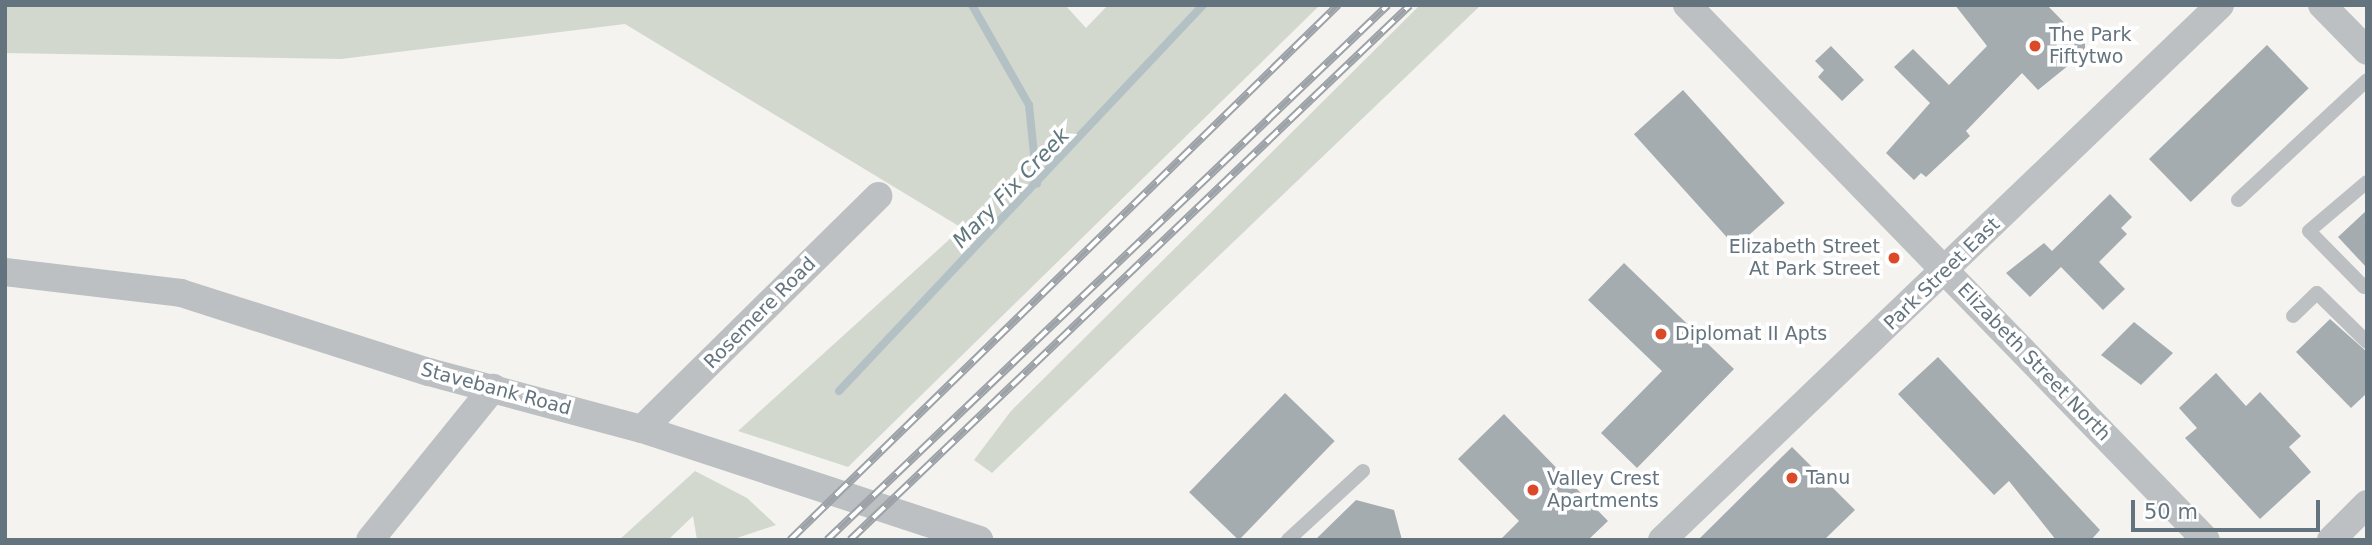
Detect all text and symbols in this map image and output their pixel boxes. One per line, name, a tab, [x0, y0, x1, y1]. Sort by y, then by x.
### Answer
place label: The Park Fiftytwo	[2049, 24, 2131, 68]
marker: The Park Fiftytwo	[2027, 38, 2043, 54]
water label: Mary Fix Creek	[947, 123, 1075, 253]
street label: Park Street East	[1879, 213, 2005, 335]
place label: Elizabeth Street At Park Street	[1729, 236, 1880, 280]
marker: Elizabeth Street At Park Street	[1886, 250, 1902, 266]
street label: Rosemere Road	[699, 252, 821, 374]
street label: Elizabeth Street North	[1953, 278, 2115, 446]
place label: Diplomat II Apts	[1675, 323, 1827, 345]
marker: Diplomat II Apts	[1653, 326, 1669, 342]
street label: Stavebank Road	[418, 358, 574, 420]
place label: Tanu	[1806, 467, 1850, 489]
place label: Valley Crest Apartments	[1547, 468, 1659, 512]
marker: Tanu	[1784, 470, 1800, 486]
marker: Valley Crest Apartments	[1525, 482, 1541, 498]
scale bar	[2134, 486, 2323, 530]
text: 50 m	[2144, 500, 2198, 524]

